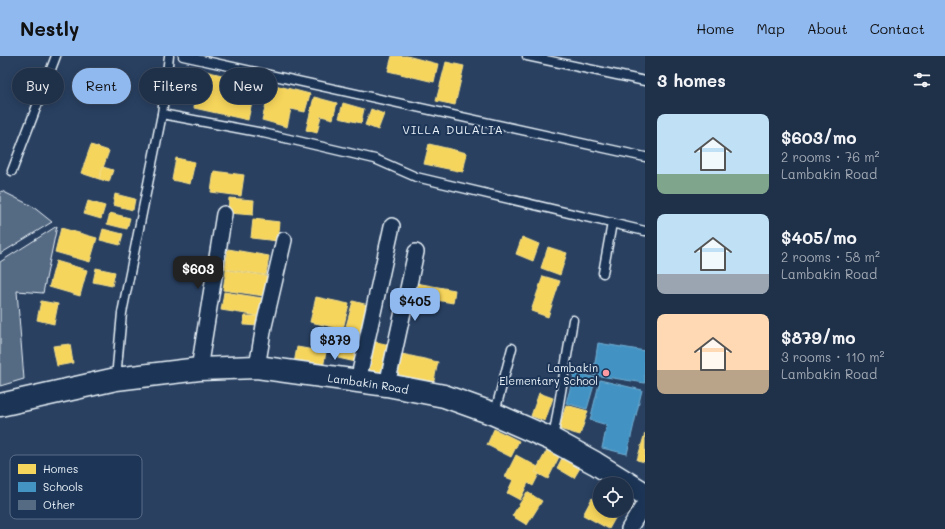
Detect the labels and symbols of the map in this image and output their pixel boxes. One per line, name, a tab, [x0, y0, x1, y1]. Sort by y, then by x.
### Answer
district label: VILLA DULALIA	[402, 121, 504, 137]
pin: $603	[174, 256, 222, 290]
pin: $405	[391, 288, 439, 322]
pin: $879	[311, 327, 359, 361]
place label: Lambakin Elementary School	[499, 360, 598, 388]
marker: Lambakin Elementary School	[601, 368, 611, 378]
street label: Lambakin Road	[327, 369, 410, 397]
legend	[10, 455, 142, 519]
text: Homes	[43, 461, 78, 476]
text: Schools	[43, 479, 83, 494]
text: Other	[43, 497, 75, 512]

